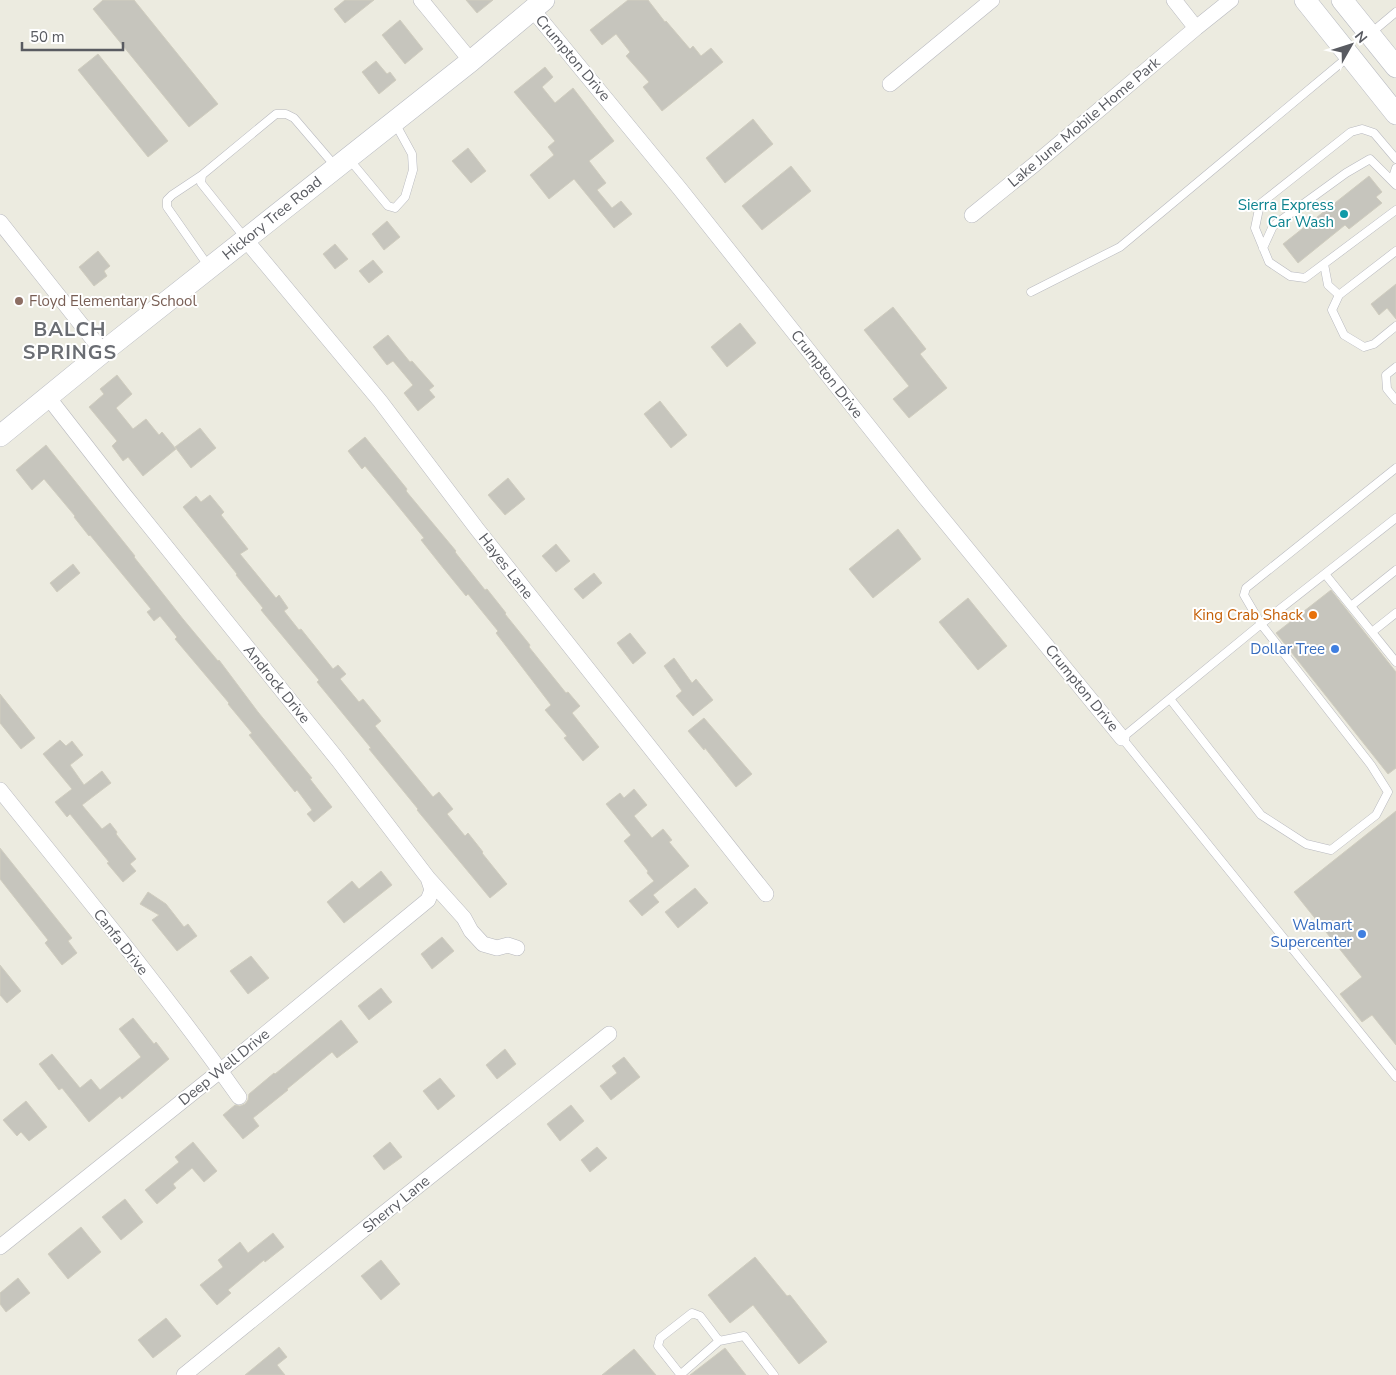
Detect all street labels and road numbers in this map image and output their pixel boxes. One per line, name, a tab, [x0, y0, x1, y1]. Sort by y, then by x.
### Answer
street label: Crumpton Drive	[531, 11, 615, 105]
street label: Lake June Mobile Home Park	[1004, 52, 1165, 192]
street label: Hickory Tree Road	[218, 172, 326, 264]
street label: Crumpton Drive	[786, 326, 868, 422]
street label: Hayes Lane	[474, 529, 538, 603]
street label: Crumpton Drive	[1041, 640, 1123, 736]
street label: Androck Drive	[239, 641, 315, 727]
street label: Canfa Drive	[89, 905, 153, 979]
street label: Deep Well Drive	[174, 1024, 274, 1110]
street label: Sherry Lane	[358, 1171, 434, 1237]

